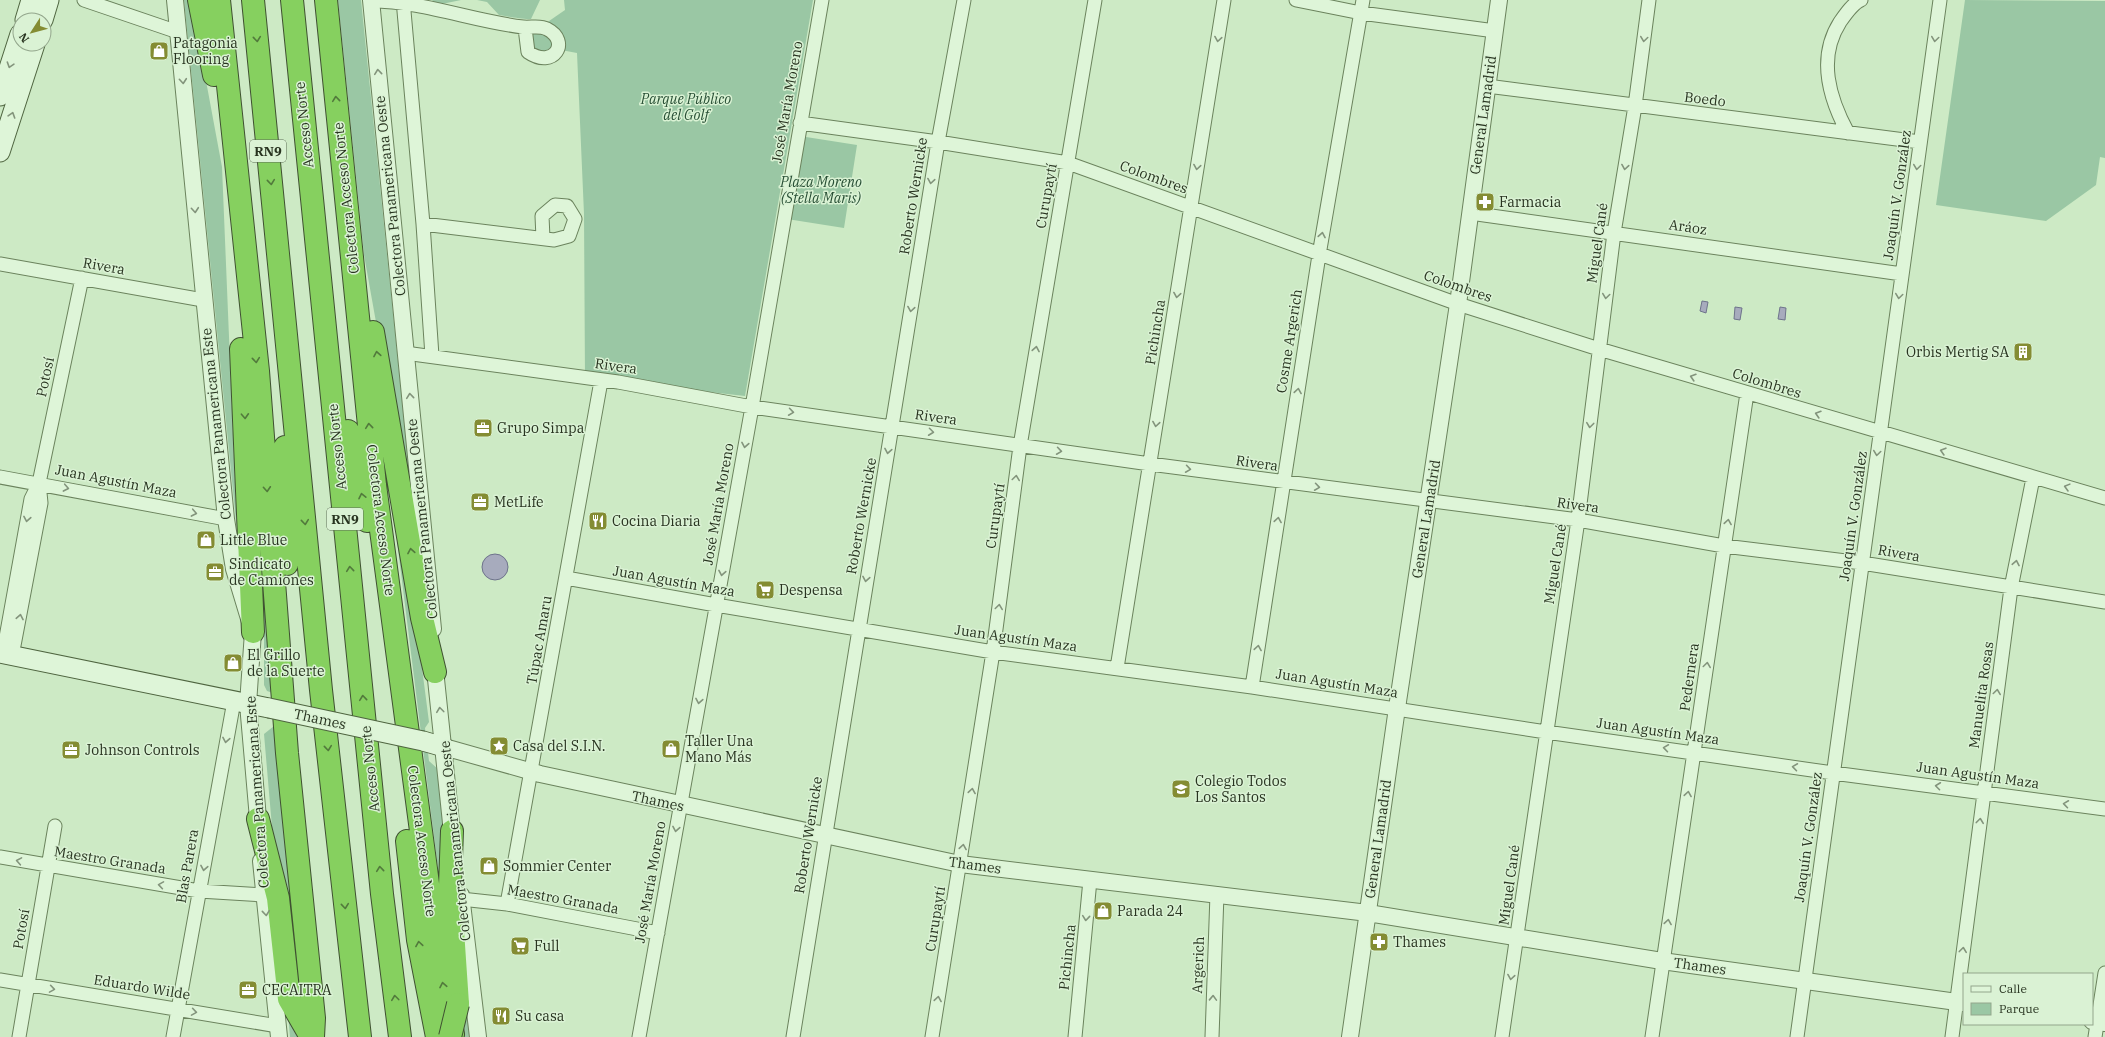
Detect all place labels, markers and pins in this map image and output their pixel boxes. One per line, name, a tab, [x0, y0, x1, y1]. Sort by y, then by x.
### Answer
place label: Patagonia Flooring	[173, 34, 238, 68]
shop icon: Patagonia Flooring	[148, 40, 170, 62]
pharmacy icon: Farmacia	[1474, 191, 1496, 213]
place label: Farmacia	[1499, 193, 1562, 211]
building icon: Orbis Mertig SA	[2012, 341, 2034, 363]
place label: Orbis Mertig SA	[1906, 343, 2009, 361]
office icon: Grupo Simpa	[472, 417, 494, 439]
place label: Grupo Simpa	[497, 419, 585, 437]
office icon: MetLife	[469, 491, 491, 513]
place label: MetLife	[494, 493, 544, 511]
restaurant icon: Cocina Diaria	[587, 510, 609, 532]
place label: Cocina Diaria	[612, 512, 701, 530]
shop icon: Little Blue	[195, 529, 217, 551]
place label: Little Blue	[220, 531, 287, 549]
place label: Sindicato de Camiones	[229, 555, 314, 589]
office icon: Sindicato de Camiones	[204, 561, 226, 583]
supermarket icon: Despensa	[754, 579, 776, 601]
place label: Despensa	[779, 581, 843, 599]
place label: El Grillo de la Suerte	[247, 646, 325, 680]
shop icon: El Grillo de la Suerte	[222, 652, 244, 674]
place label: Taller Una Mano Más	[685, 732, 754, 766]
place icon: Casa del S.I.N.	[488, 735, 510, 757]
place label: Casa del S.I.N.	[513, 737, 605, 755]
shop icon: Taller Una Mano Más	[660, 738, 682, 760]
office icon: Johnson Controls	[60, 739, 82, 761]
place label: Johnson Controls	[85, 741, 200, 759]
place label: Colegio Todos Los Santos	[1195, 772, 1287, 806]
school or university icon: Colegio Todos Los Santos	[1170, 778, 1192, 800]
shop icon: Sommier Center	[478, 855, 500, 877]
place label: Sommier Center	[503, 857, 612, 875]
shop icon: Parada 24	[1092, 900, 1114, 922]
place label: Parada 24	[1117, 902, 1183, 920]
pharmacy icon: Thames	[1368, 931, 1390, 953]
place label: Thames	[1393, 933, 1446, 951]
supermarket icon: Full	[509, 935, 531, 957]
place label: Full	[534, 937, 559, 955]
office icon: CECAITRA	[237, 979, 259, 1001]
place label: CECAITRA	[262, 981, 332, 999]
restaurant icon: Su casa	[490, 1005, 512, 1027]
place label: Su casa	[515, 1007, 565, 1025]

